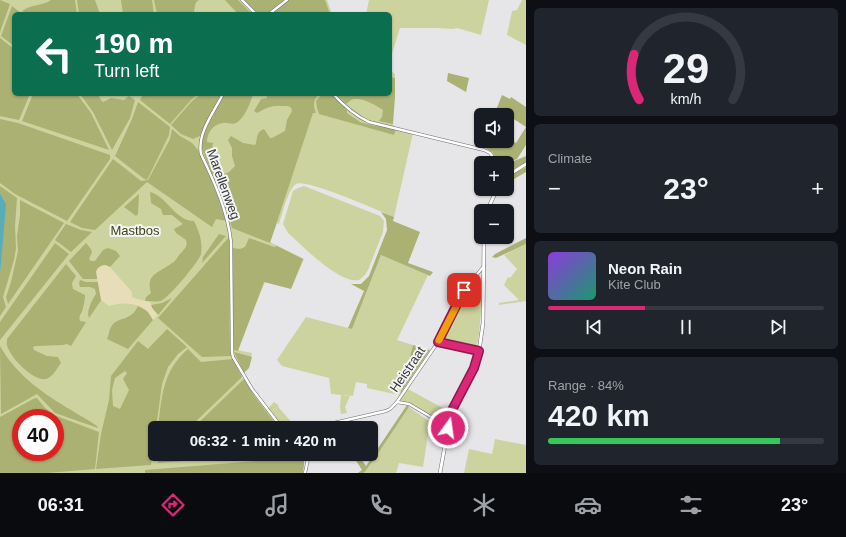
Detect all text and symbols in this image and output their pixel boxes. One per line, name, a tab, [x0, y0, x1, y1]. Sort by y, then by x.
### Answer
icon: left	[28, 28, 80, 80]
text: 190 m	[94, 28, 173, 59]
text: 29	[663, 45, 709, 92]
text: Turn left	[94, 61, 159, 81]
text: km/h	[671, 91, 702, 107]
map controls	[474, 108, 514, 244]
button: sound	[474, 108, 514, 148]
street label: Marellenweg	[204, 147, 243, 221]
text: Climate	[548, 151, 592, 166]
button: +	[474, 156, 514, 196]
text: 23°	[663, 172, 709, 205]
text: −	[548, 176, 561, 201]
text: +	[811, 176, 824, 201]
button: −	[474, 204, 514, 244]
park label: Mastbos	[110, 223, 160, 238]
text: Neon Rain	[608, 260, 682, 277]
pin	[447, 273, 481, 307]
text: Kite Club	[608, 277, 661, 292]
icon: arrive	[453, 279, 475, 301]
icon: previous	[583, 316, 605, 338]
icon: pause	[675, 316, 697, 338]
icon: next	[767, 316, 789, 338]
street label: Heistraat	[387, 343, 428, 395]
text: Range · 84%	[548, 378, 624, 393]
text: 420 km	[548, 399, 650, 432]
position arrow	[427, 407, 469, 449]
speed limit sign: 40	[12, 409, 64, 461]
text: 06:32 · 1 min · 420 m	[190, 432, 336, 449]
icon: directions	[159, 491, 187, 519]
icon: music	[263, 491, 291, 519]
icon: phone	[367, 491, 395, 519]
icon: climate	[470, 491, 498, 519]
icon: car	[574, 491, 602, 519]
icon: filters	[677, 491, 705, 519]
text: 06:31	[38, 495, 84, 515]
text: 23°	[781, 495, 808, 515]

